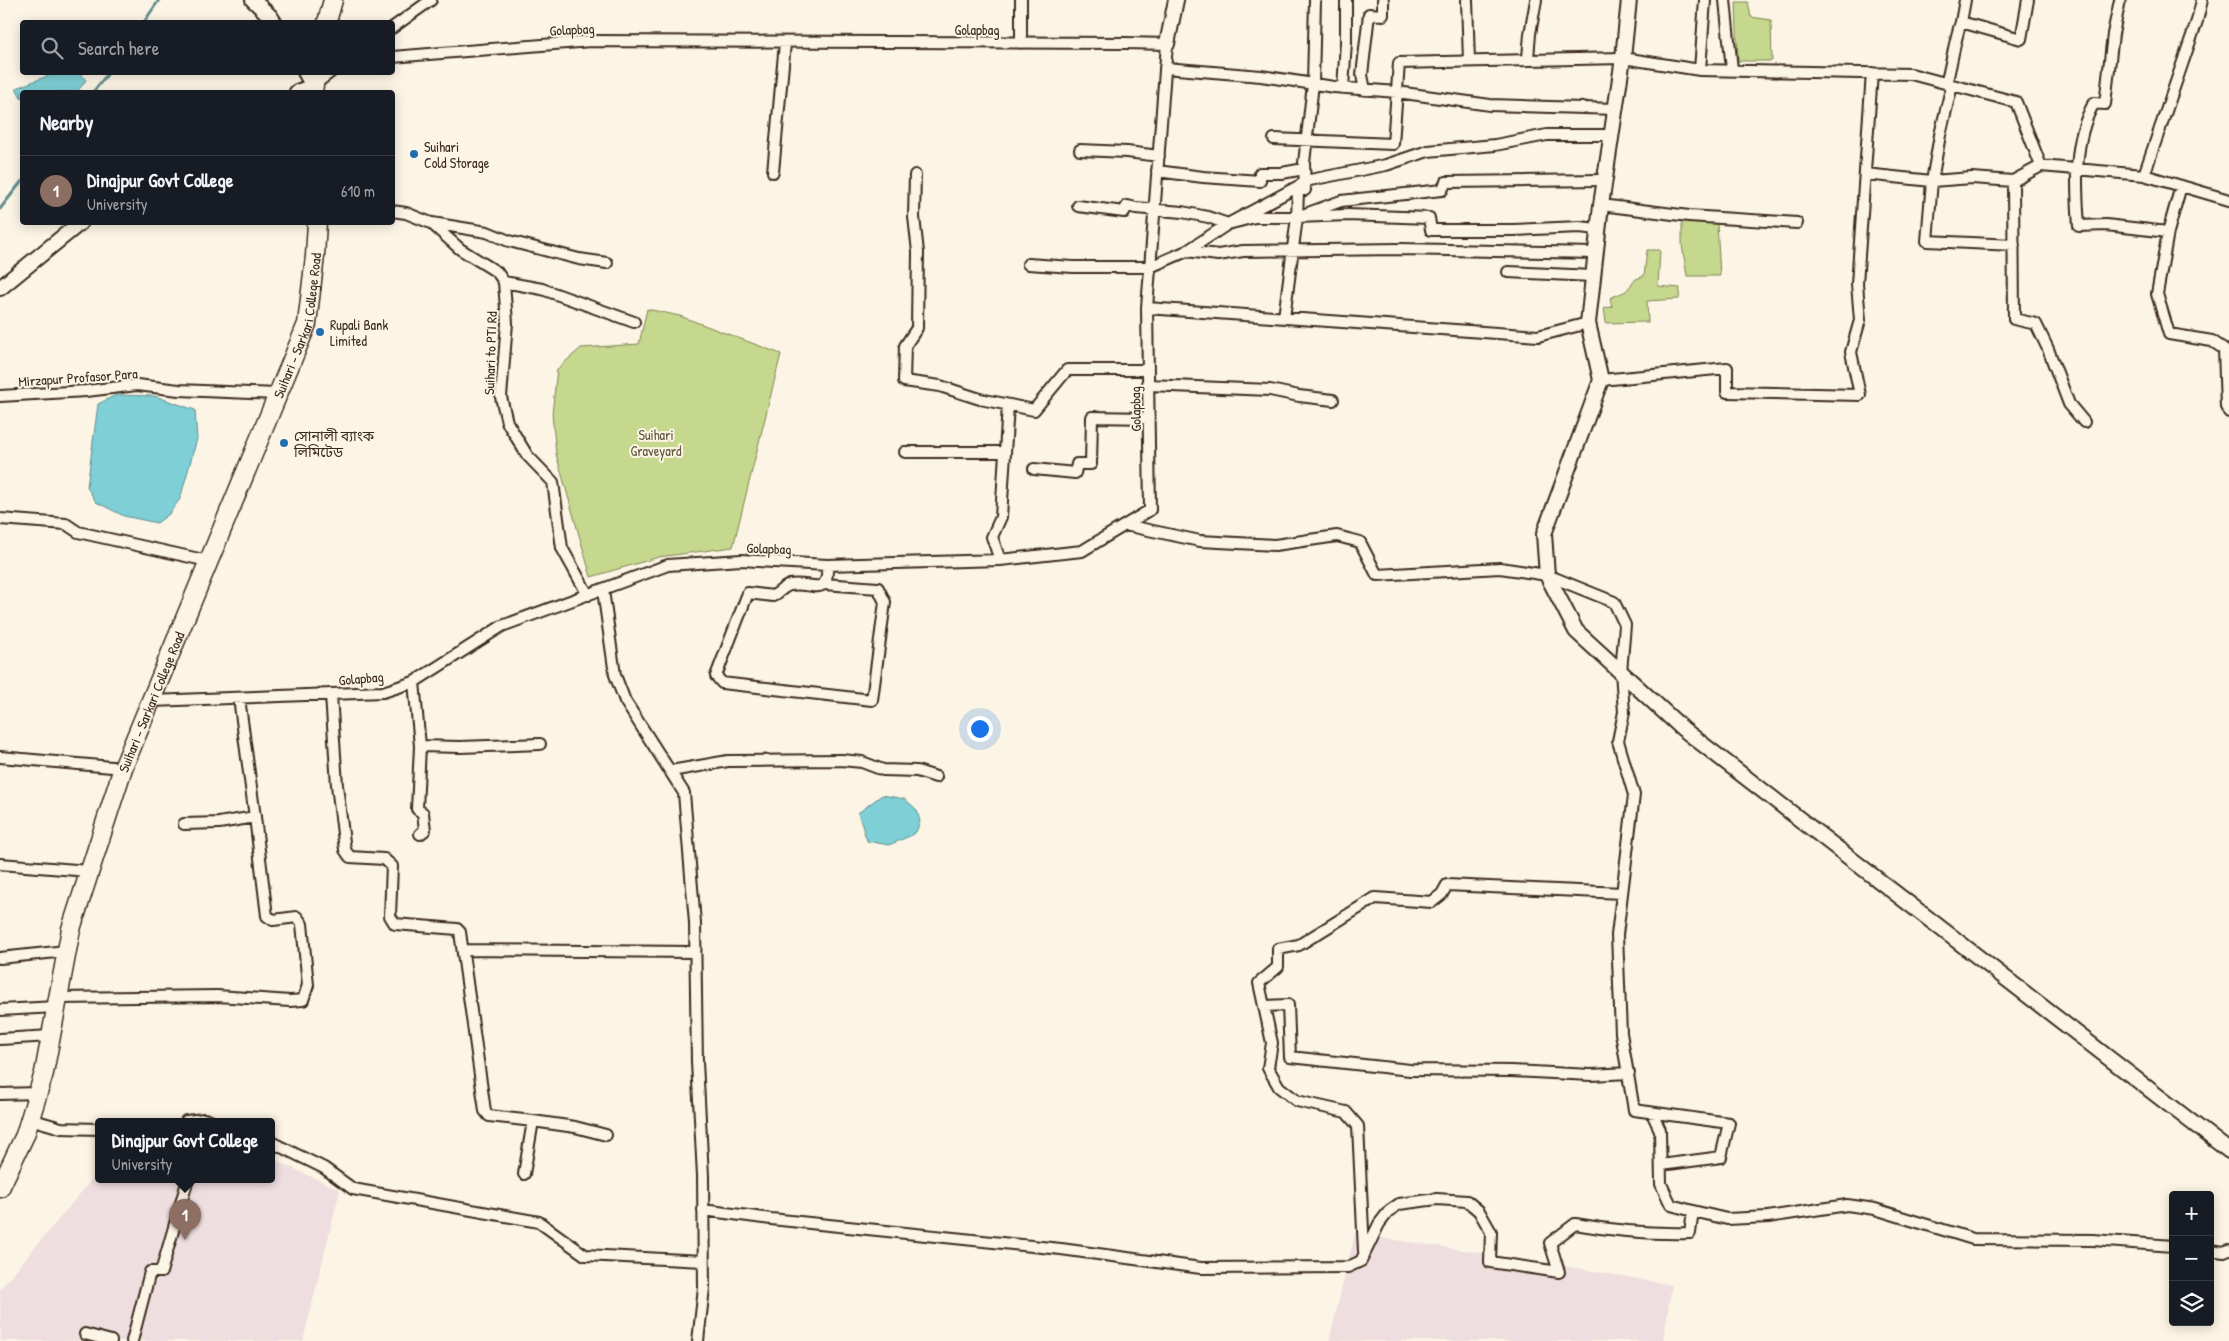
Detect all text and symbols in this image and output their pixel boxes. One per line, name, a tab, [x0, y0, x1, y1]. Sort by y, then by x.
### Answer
street label: Golapbag	[549, 18, 595, 41]
search box	[20, 20, 395, 75]
street label: Golapbag	[954, 20, 1000, 40]
icon: search	[38, 34, 66, 62]
text: Search here	[78, 35, 159, 61]
text: Nearby	[40, 108, 93, 137]
place label: Suihari Cold Storage	[424, 137, 490, 173]
marker: Suihari Cold Storage	[408, 148, 420, 160]
text: Dinajpur Govt College	[87, 167, 233, 193]
text: 1	[53, 180, 59, 202]
text: 610 m	[341, 180, 375, 202]
text: University	[87, 193, 148, 215]
street label: Suihari - Sarkari College Road	[268, 252, 325, 401]
street label: Suihari to PTI Rd	[479, 310, 501, 395]
place label: Rupali Bank Limited	[330, 315, 388, 350]
marker: Rupali Bank Limited	[314, 326, 326, 338]
street label: Mirzapur Profasor Para	[18, 363, 139, 392]
street label: Golapbag	[1125, 386, 1146, 432]
park label: Suihari Graveyard	[630, 425, 682, 461]
place label: সোনালী ব্যাংক লিমিটেড	[293, 426, 375, 461]
marker: সোনালী ব্যাংক লিমিটেড	[278, 437, 290, 449]
street label: Golapbag	[746, 538, 792, 559]
street label: Suihari - Sarkari College Road	[113, 628, 188, 774]
street label: Golapbag	[338, 667, 384, 690]
your location	[967, 716, 993, 742]
popup	[95, 1118, 275, 1183]
text: Dinajpur Govt College	[112, 1127, 258, 1153]
text: University	[112, 1153, 172, 1175]
map controls	[2169, 1191, 2214, 1326]
button: +	[2169, 1191, 2214, 1236]
pin: 1	[169, 1199, 201, 1240]
button: −	[2169, 1236, 2214, 1281]
button: layers	[2169, 1281, 2214, 1326]

